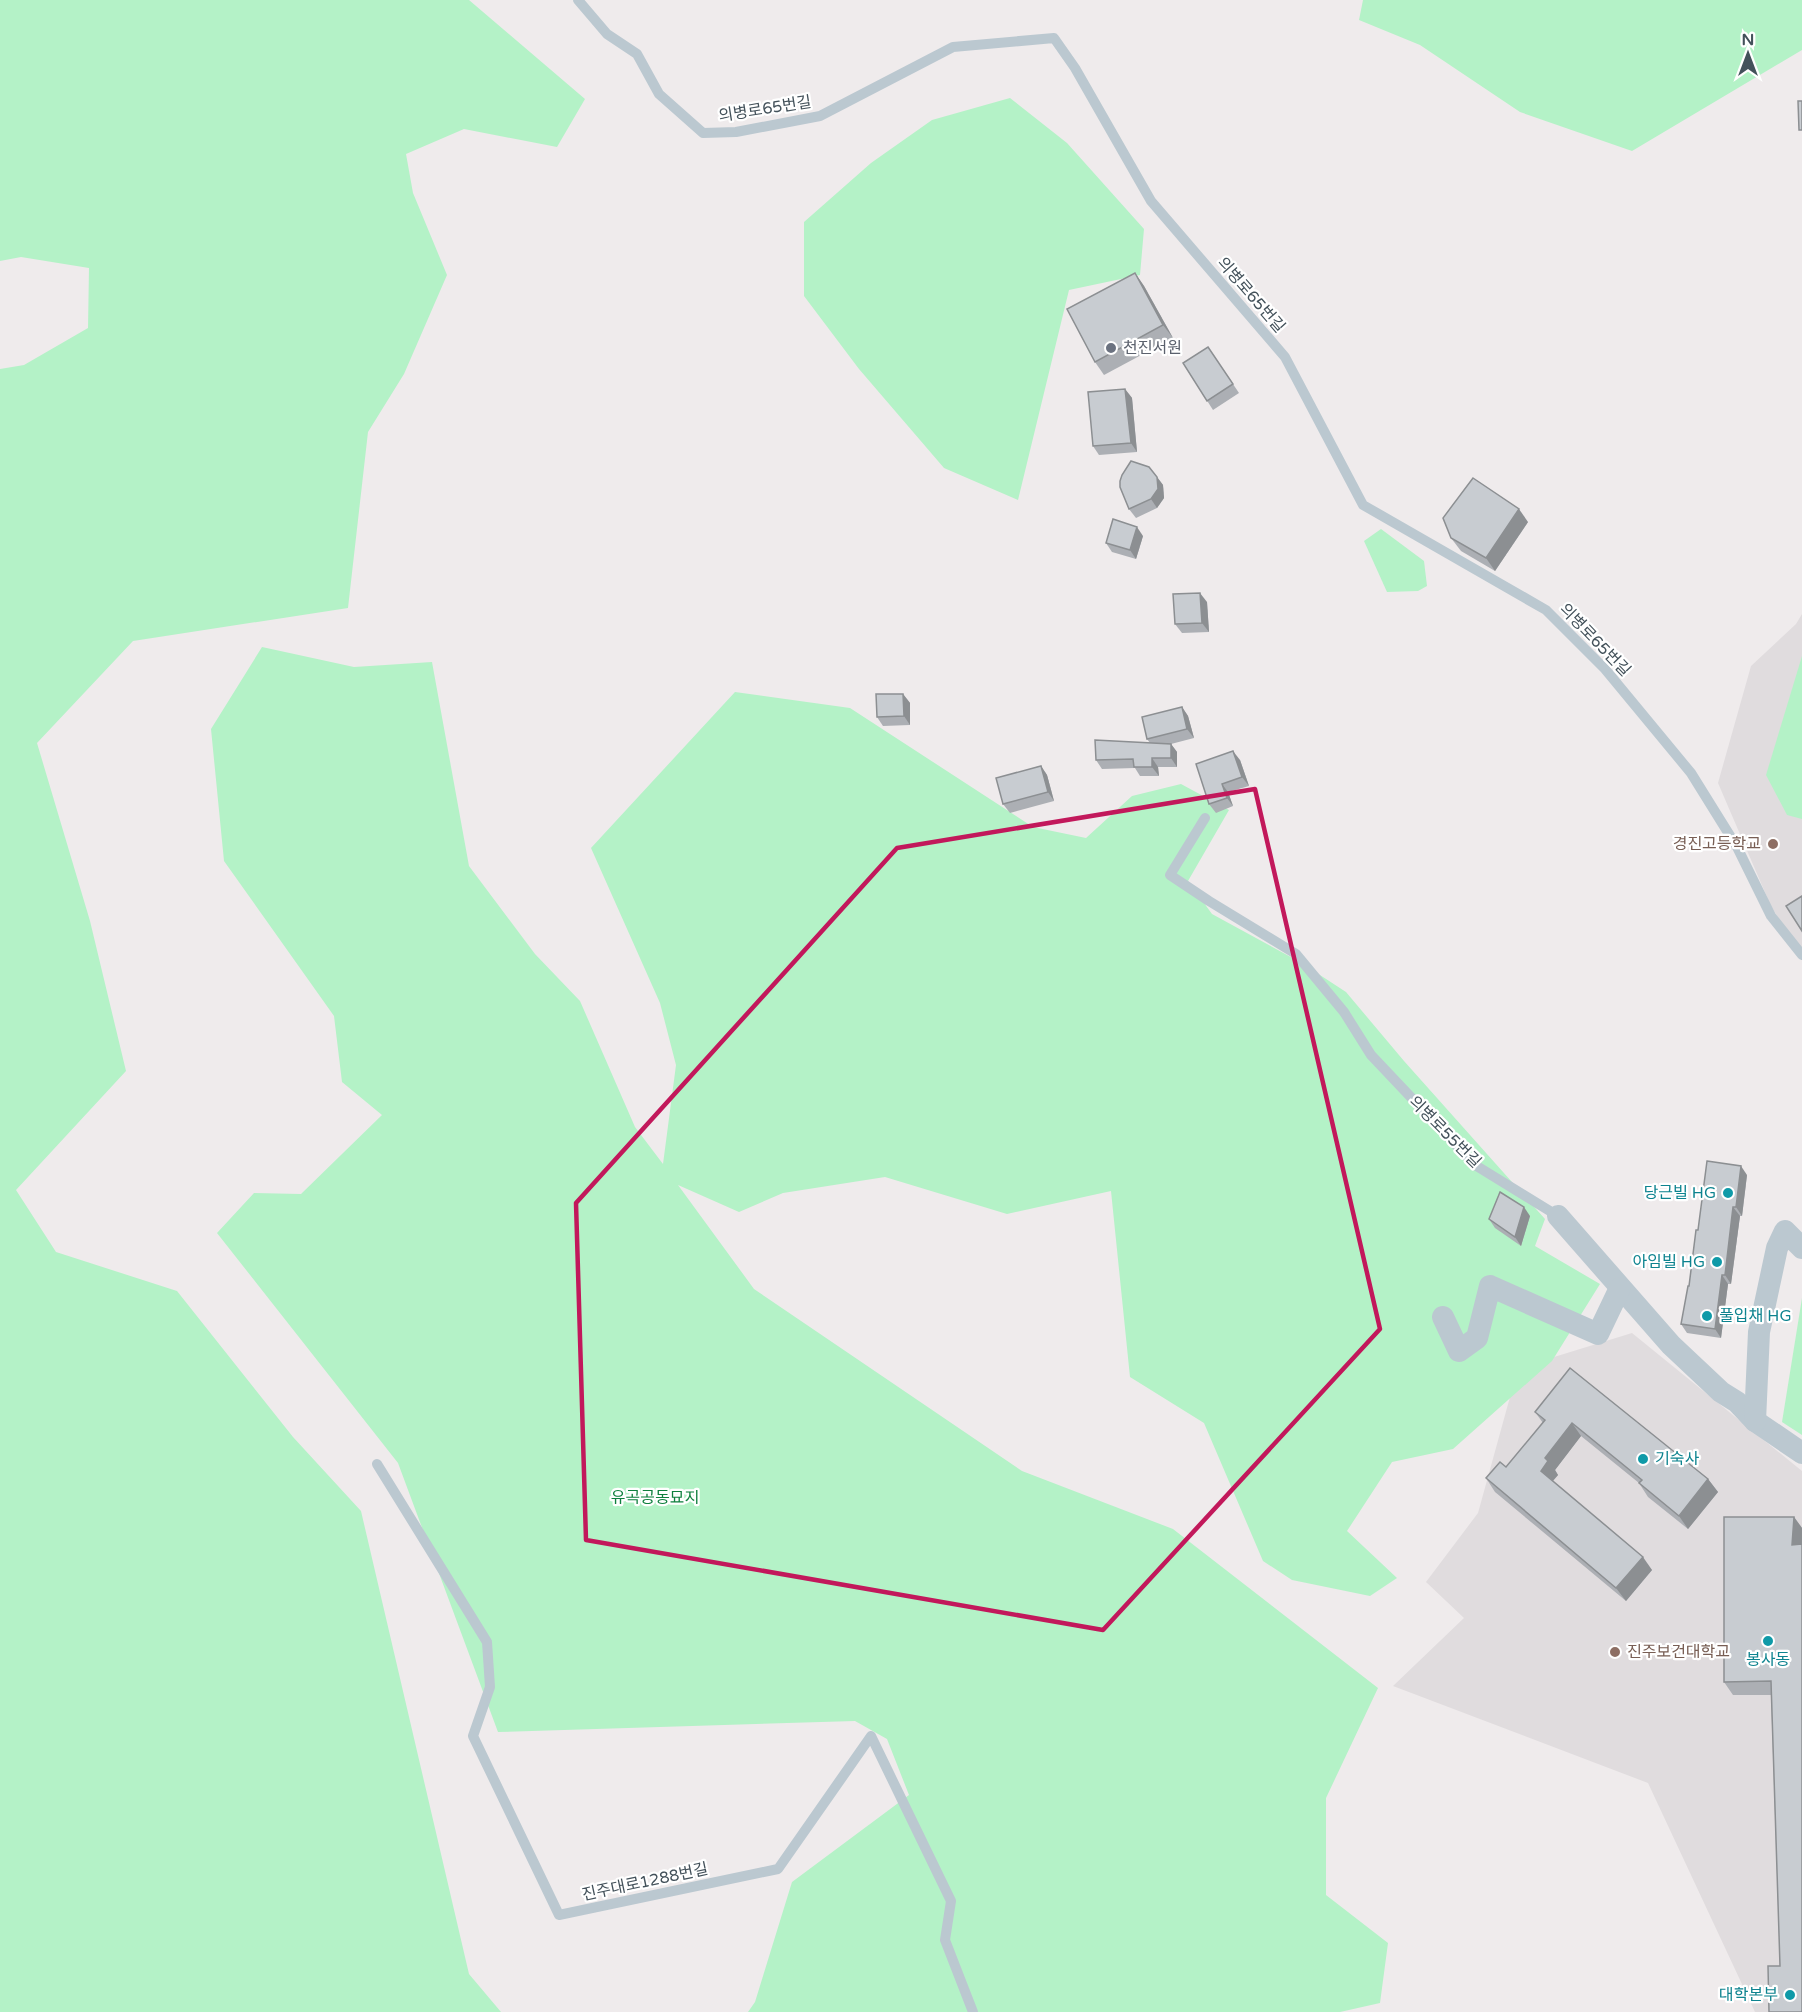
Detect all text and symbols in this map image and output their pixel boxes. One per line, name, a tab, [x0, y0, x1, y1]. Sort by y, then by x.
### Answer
north arrow	[1718, 24, 1778, 84]
text: N	[1742, 30, 1754, 50]
street label: 의병로65번길	[717, 92, 813, 126]
street label: 의병로65번길	[1213, 253, 1289, 337]
place label: 천진서원	[1123, 338, 1182, 358]
marker: 천진서원	[1104, 341, 1118, 355]
street label: 의병로65번길	[1555, 599, 1635, 681]
place label: 경진고등학교	[1673, 834, 1761, 854]
marker: 경진고등학교	[1766, 837, 1780, 851]
street label: 의병로55번길	[1405, 1092, 1485, 1172]
place label: 당근빌 HG	[1643, 1183, 1716, 1203]
marker: 당근빌 HG	[1721, 1186, 1735, 1200]
place label: 아임빌 HG	[1632, 1252, 1705, 1272]
marker: 아임빌 HG	[1710, 1255, 1724, 1269]
place label: 풀입채 HG	[1719, 1306, 1792, 1326]
marker: 풀입채 HG	[1700, 1309, 1714, 1323]
place label: 기숙사	[1655, 1449, 1699, 1469]
marker: 기숙사	[1636, 1452, 1650, 1466]
park label: 유곡공동묘지	[611, 1488, 699, 1508]
marker: 봉사동	[1761, 1634, 1775, 1648]
place label: 진주보건대학교	[1627, 1642, 1730, 1662]
marker: 진주보건대학교	[1608, 1645, 1622, 1659]
place label: 봉사동	[1746, 1650, 1790, 1670]
street label: 진주대로1288번길	[580, 1859, 710, 1905]
place label: 대학본부	[1719, 1985, 1778, 2005]
marker: 대학본부	[1783, 1988, 1797, 2002]

